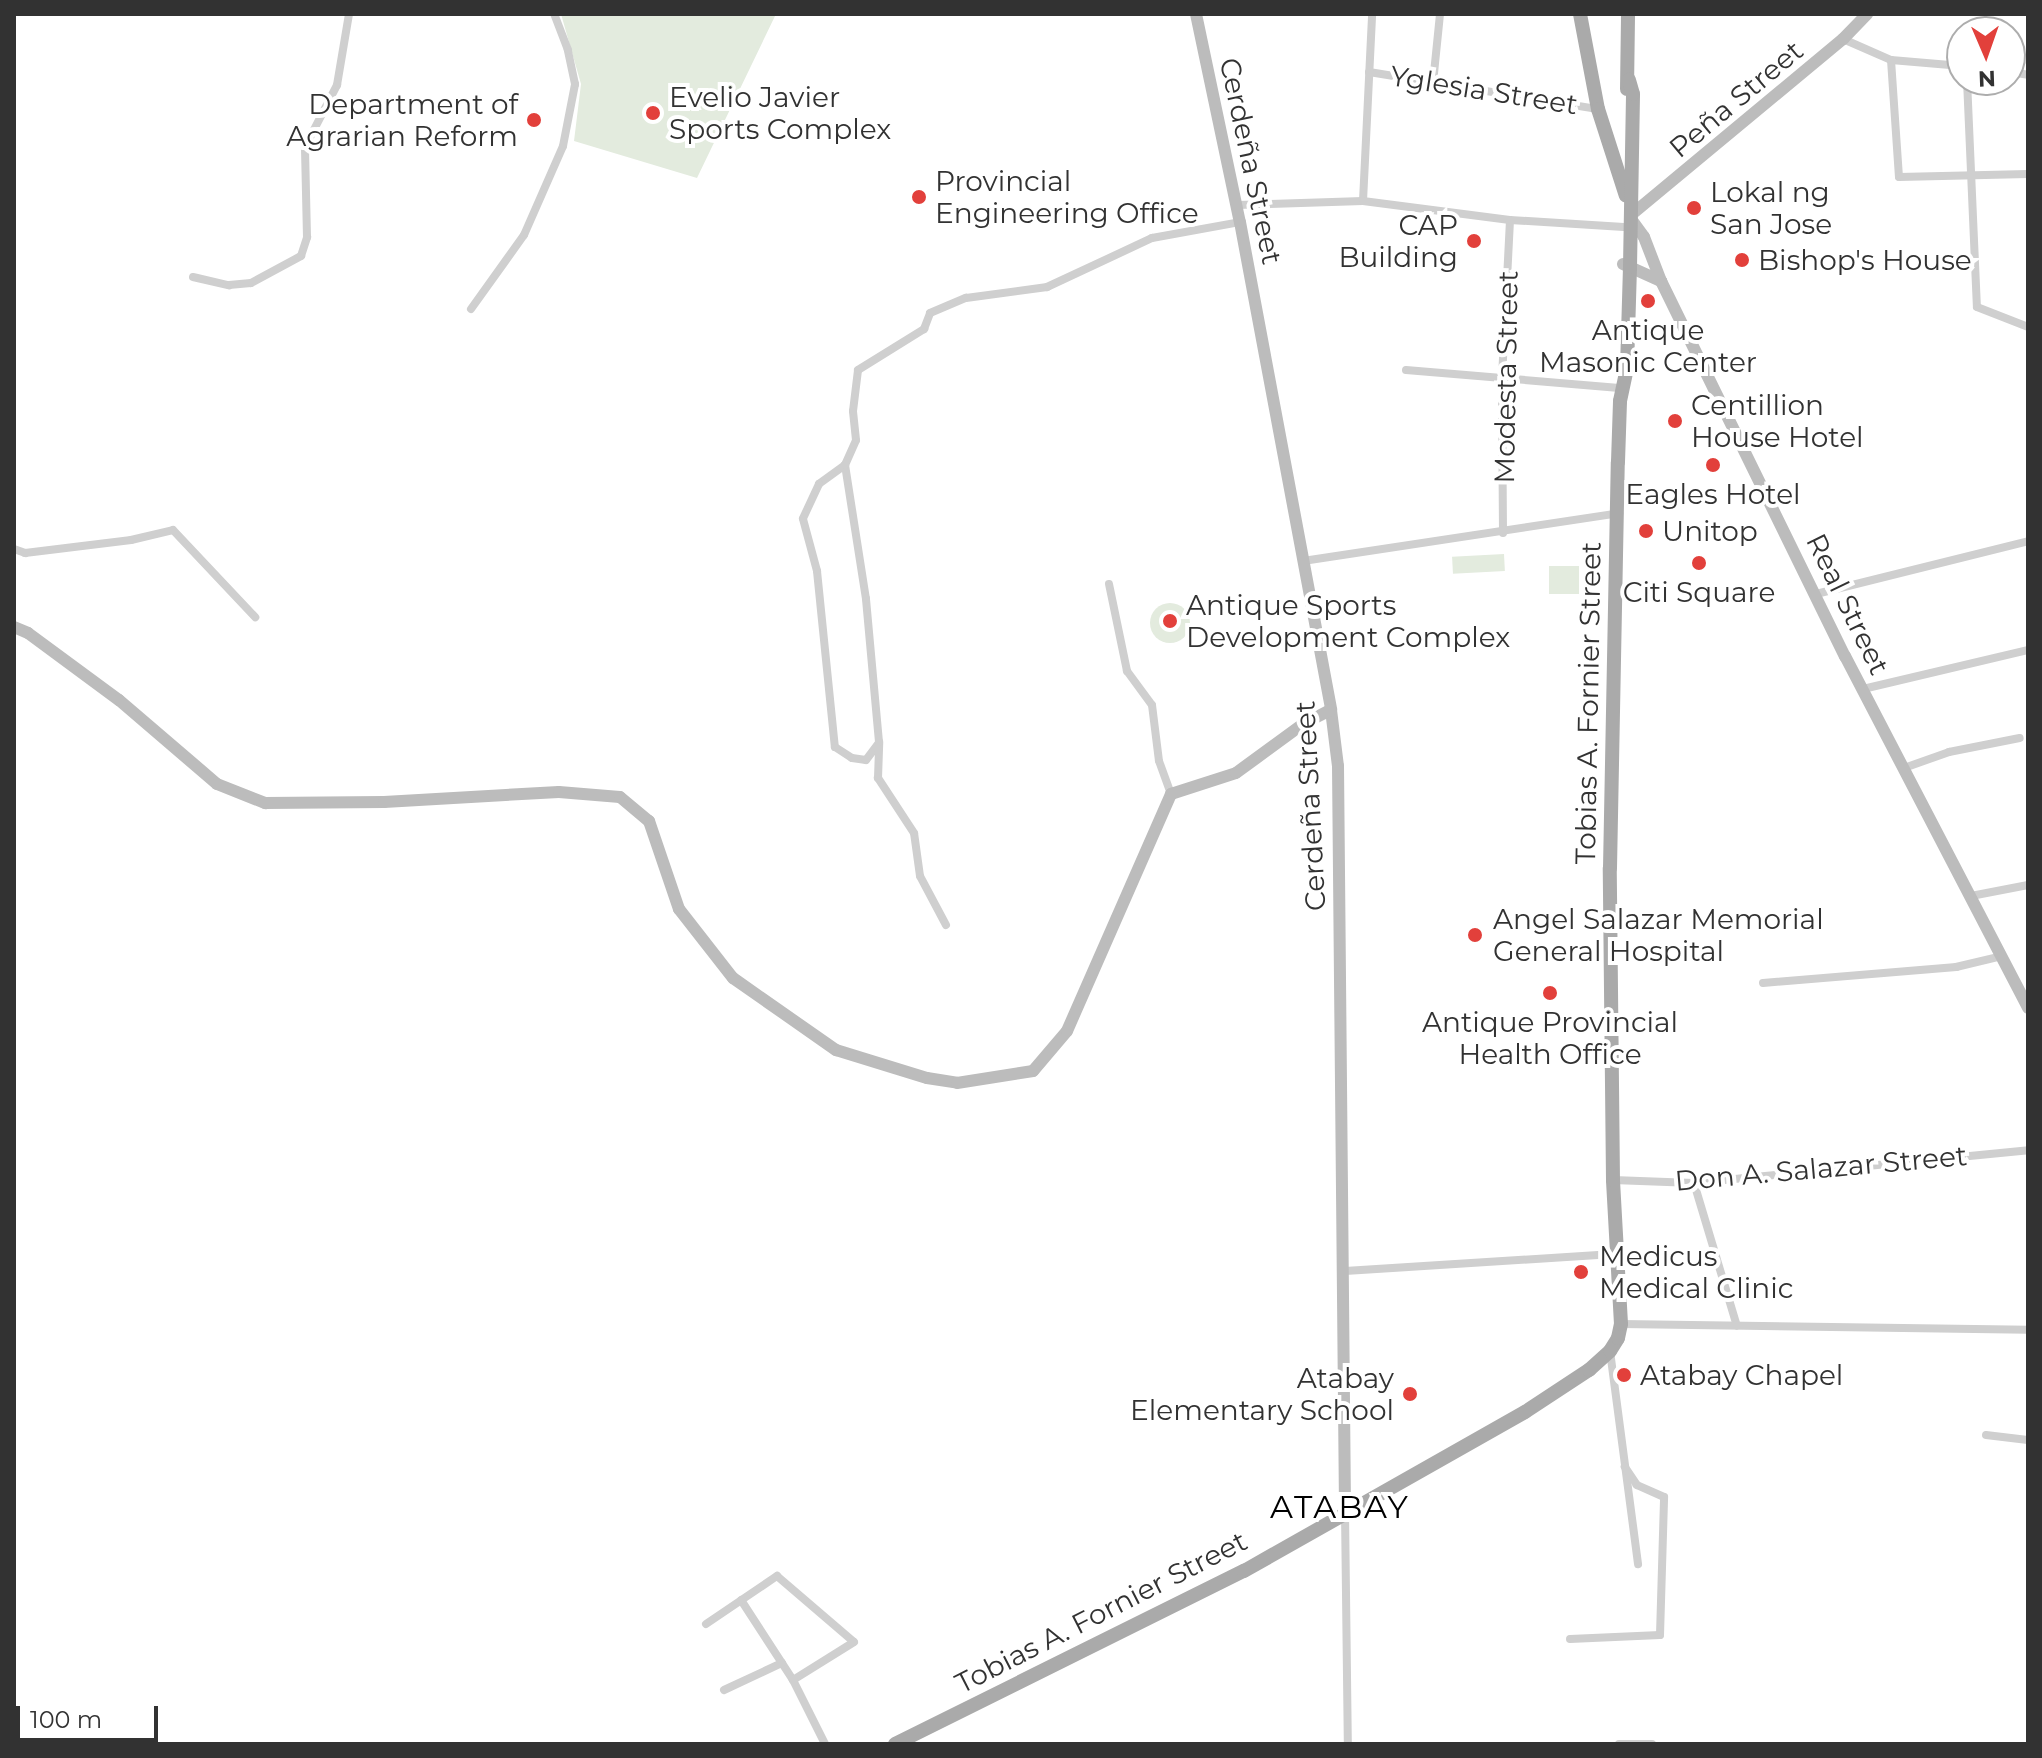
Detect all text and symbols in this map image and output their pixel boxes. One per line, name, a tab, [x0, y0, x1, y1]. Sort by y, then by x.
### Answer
north arrow	[1946, 16, 2026, 96]
street label: Peña Street	[1662, 33, 1810, 165]
street label: Cerdeña Street	[1213, 55, 1289, 267]
street label: Yglesia Street	[1388, 59, 1580, 121]
text: N	[1977, 65, 1996, 92]
place label: Evelio Javier Sports Complex	[669, 80, 891, 146]
place label: Department of Agrarian Reform	[286, 87, 518, 153]
marker: Evelio Javier Sports Complex	[644, 104, 662, 122]
marker: Department of Agrarian Reform	[525, 111, 543, 129]
place label: Provincial Engineering Office	[935, 164, 1199, 230]
place label: Lokal ng San Jose	[1710, 175, 1832, 241]
marker: Provincial Engineering Office	[910, 188, 928, 206]
marker: Lokal ng San Jose	[1685, 199, 1703, 217]
place label: CAP Building	[1338, 208, 1458, 274]
marker: CAP Building	[1465, 232, 1483, 250]
place label: Bishop's House	[1758, 243, 1972, 277]
marker: Bishop's House	[1733, 251, 1751, 269]
street label: Modesta Street	[1487, 270, 1525, 484]
marker: Antique Masonic Center	[1639, 292, 1657, 310]
place label: Antique Masonic Center	[1539, 313, 1757, 379]
place label: Centillion House Hotel	[1691, 388, 1864, 454]
marker: Centillion House Hotel	[1666, 412, 1684, 430]
marker: Eagles Hotel	[1704, 456, 1722, 474]
place label: Eagles Hotel	[1625, 477, 1801, 511]
place label: Unitop	[1662, 514, 1758, 548]
marker: Unitop	[1637, 522, 1655, 540]
street label: Real Street	[1799, 528, 1897, 680]
street label: Tobias A. Fornier Street	[1568, 541, 1608, 865]
marker: Citi Square	[1690, 554, 1708, 572]
place label: Citi Square	[1623, 575, 1775, 609]
place label: Antique Sports Development Complex	[1186, 588, 1510, 654]
marker: Antique Sports Development Complex	[1161, 612, 1179, 630]
street label: Cerdeña Street	[1288, 700, 1332, 912]
place label: Angel Salazar Memorial General Hospital	[1493, 902, 1824, 968]
marker: Angel Salazar Memorial General Hospital	[1464, 924, 1486, 946]
marker: Antique Provincial Health Office	[1541, 984, 1559, 1002]
place label: Antique Provincial Health Office	[1422, 1005, 1678, 1071]
street label: Don A. Salazar Street	[1674, 1138, 1968, 1198]
place label: Medicus Medical Clinic	[1599, 1239, 1793, 1305]
marker: Medicus Medical Clinic	[1570, 1261, 1592, 1283]
place label: Atabay Chapel	[1640, 1358, 1843, 1392]
place label: Atabay Elementary School	[1130, 1361, 1394, 1427]
marker: Atabay Chapel	[1615, 1366, 1633, 1384]
marker: Atabay Elementary School	[1401, 1385, 1419, 1403]
district label: ATABAY	[1270, 1488, 1410, 1526]
street label: Tobias A. Fornier Street	[950, 1524, 1252, 1700]
scale bar	[20, 1690, 162, 1740]
text: 100 m	[30, 1705, 102, 1734]

